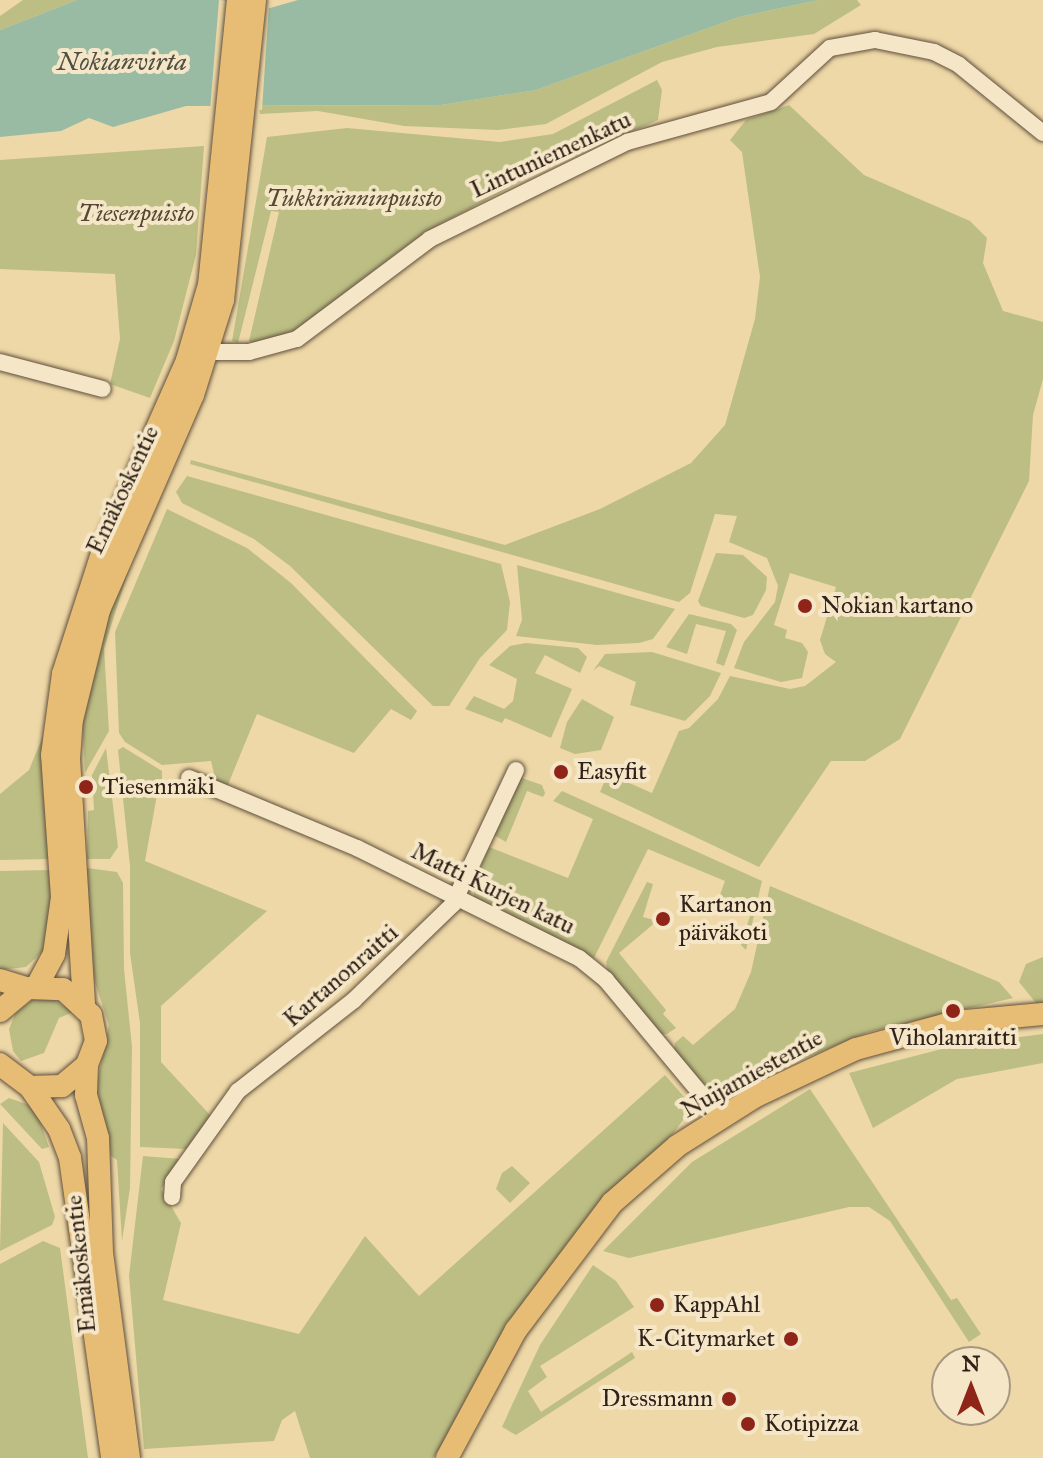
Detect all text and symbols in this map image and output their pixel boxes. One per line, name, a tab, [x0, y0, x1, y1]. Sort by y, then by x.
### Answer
water label: Nokianvirta	[57, 46, 187, 78]
street label: Lintuniemenkatu	[466, 105, 636, 205]
park label: Tukkiränninpuisto	[266, 185, 442, 213]
park label: Tiesenpuisto	[78, 200, 194, 228]
street label: Emäkoskentie	[81, 421, 165, 559]
place label: Nokian kartano	[821, 592, 973, 620]
marker: Nokian kartano	[796, 597, 814, 615]
place label: Easyfit	[577, 758, 647, 786]
marker: Easyfit	[552, 763, 570, 781]
place label: Tiesenmäki	[102, 773, 215, 801]
marker: Tiesenmäki	[77, 778, 95, 796]
street label: Matti Kurjen katu	[406, 837, 580, 941]
place label: Kartanon päiväkoti	[679, 891, 772, 947]
marker: Kartanon päiväkoti	[654, 910, 672, 928]
street label: Kartanonraitti	[278, 918, 404, 1034]
marker: Viholanraitti	[944, 1002, 962, 1020]
street label: Nuijamiestentie	[676, 1023, 828, 1125]
place label: Viholanraitti	[889, 1024, 1017, 1052]
street label: Emäkoskentie	[59, 1194, 103, 1334]
place label: KappAhl	[673, 1291, 760, 1319]
marker: KappAhl	[648, 1296, 666, 1314]
place label: K-Citymarket	[637, 1325, 775, 1353]
marker: K-Citymarket	[782, 1330, 800, 1348]
north arrow	[931, 1346, 1011, 1426]
text: N	[962, 1350, 980, 1377]
place label: Dressmann	[601, 1385, 713, 1413]
marker: Dressmann	[720, 1390, 738, 1408]
place label: Kotipizza	[764, 1410, 859, 1438]
marker: Kotipizza	[739, 1415, 757, 1433]

